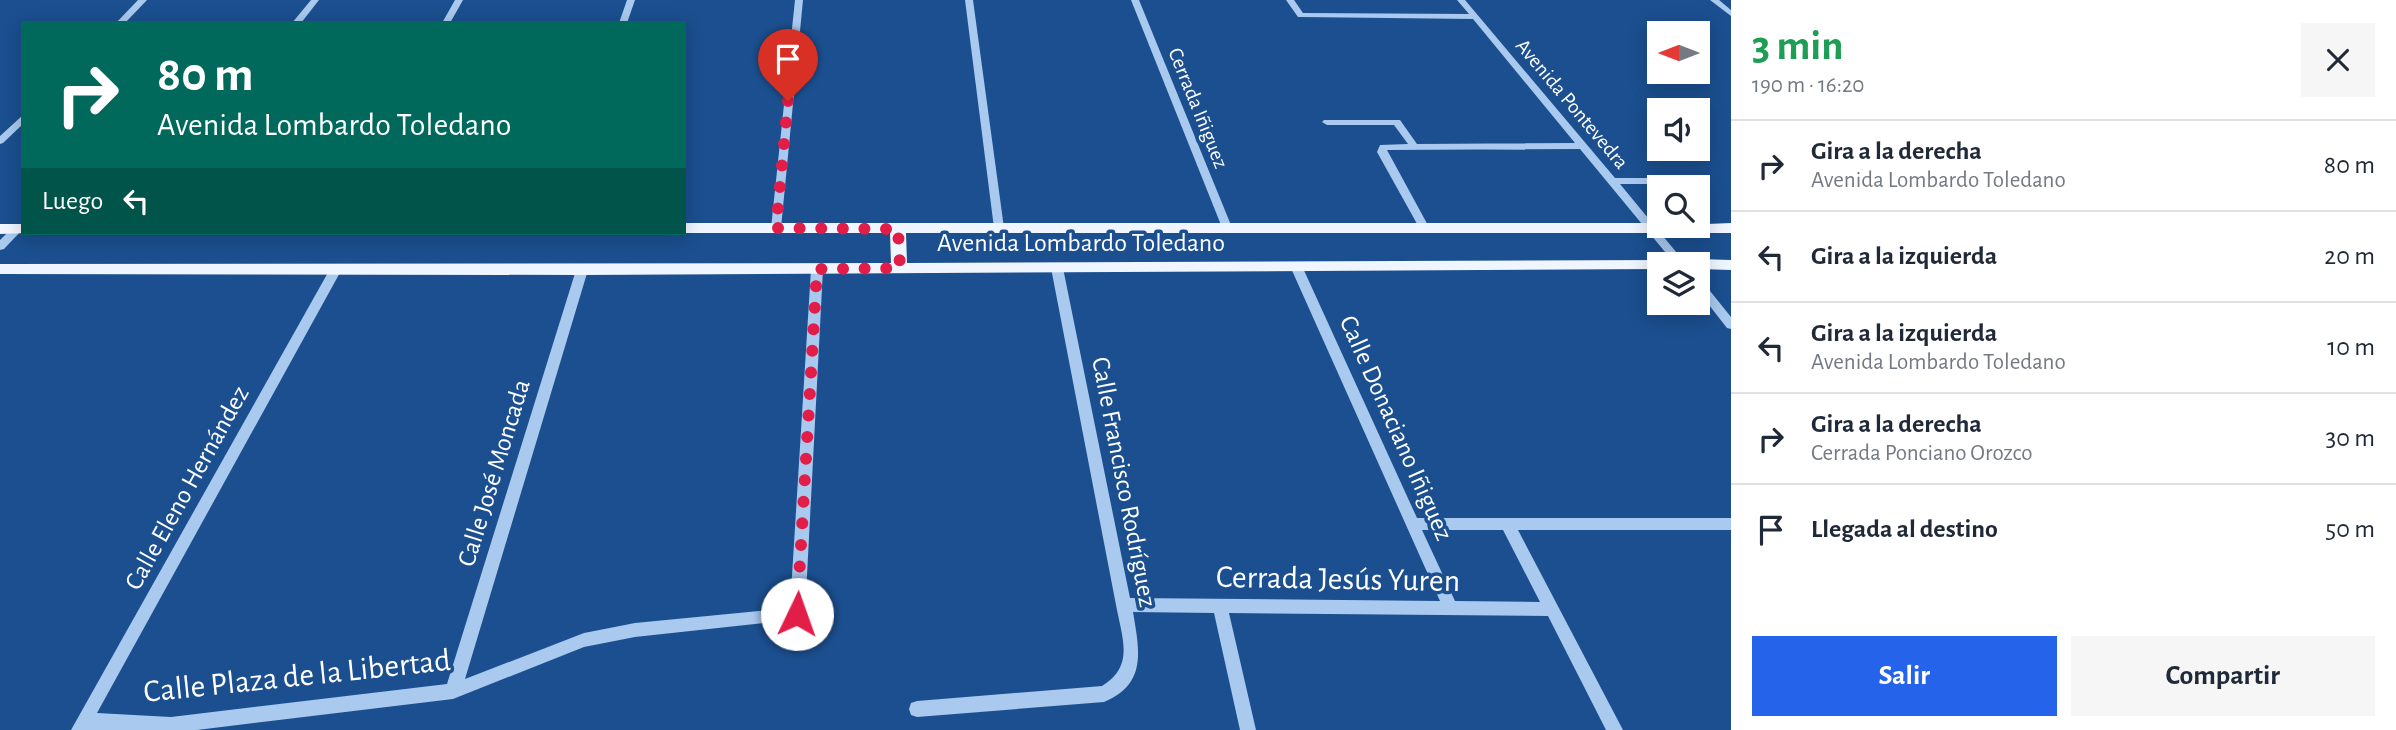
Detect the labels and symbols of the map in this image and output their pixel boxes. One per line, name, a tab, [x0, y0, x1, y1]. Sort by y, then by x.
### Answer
north arrow	[1647, 21, 1710, 84]
pin	[758, 29, 818, 101]
street label: Avenida Pontevedra	[1512, 35, 1632, 173]
street label: Cerrada Iñiguez	[1164, 45, 1232, 171]
street label: Avenida Lombardo Toledano	[937, 230, 1225, 256]
street label: Calle Donaciano Iñiguez	[1335, 312, 1457, 544]
street label: Calle Francisco Rodríguez	[1087, 355, 1161, 609]
street label: Calle José Moncada	[453, 376, 535, 570]
street label: Calle Eleno Hernández	[120, 382, 254, 594]
street label: Cerrada Jesús Yuren	[1216, 561, 1460, 597]
position arrow	[760, 577, 834, 651]
street label: Calle Plaza de la Libertad	[142, 644, 452, 708]

